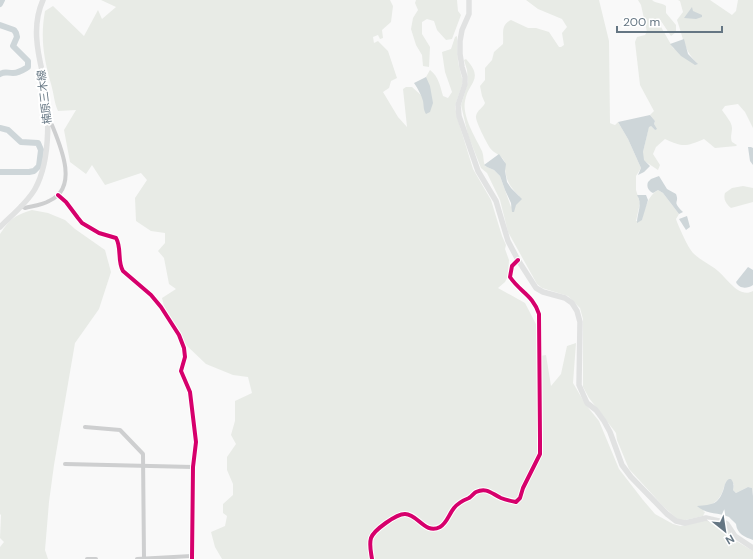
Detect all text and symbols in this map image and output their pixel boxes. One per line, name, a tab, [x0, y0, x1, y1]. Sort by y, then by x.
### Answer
scale bar	[617, 8, 722, 34]
text: 200 m	[623, 14, 660, 30]
street label: 楠原三木線	[34, 69, 54, 125]
north arrow	[705, 511, 745, 551]
text: N	[723, 532, 737, 548]

